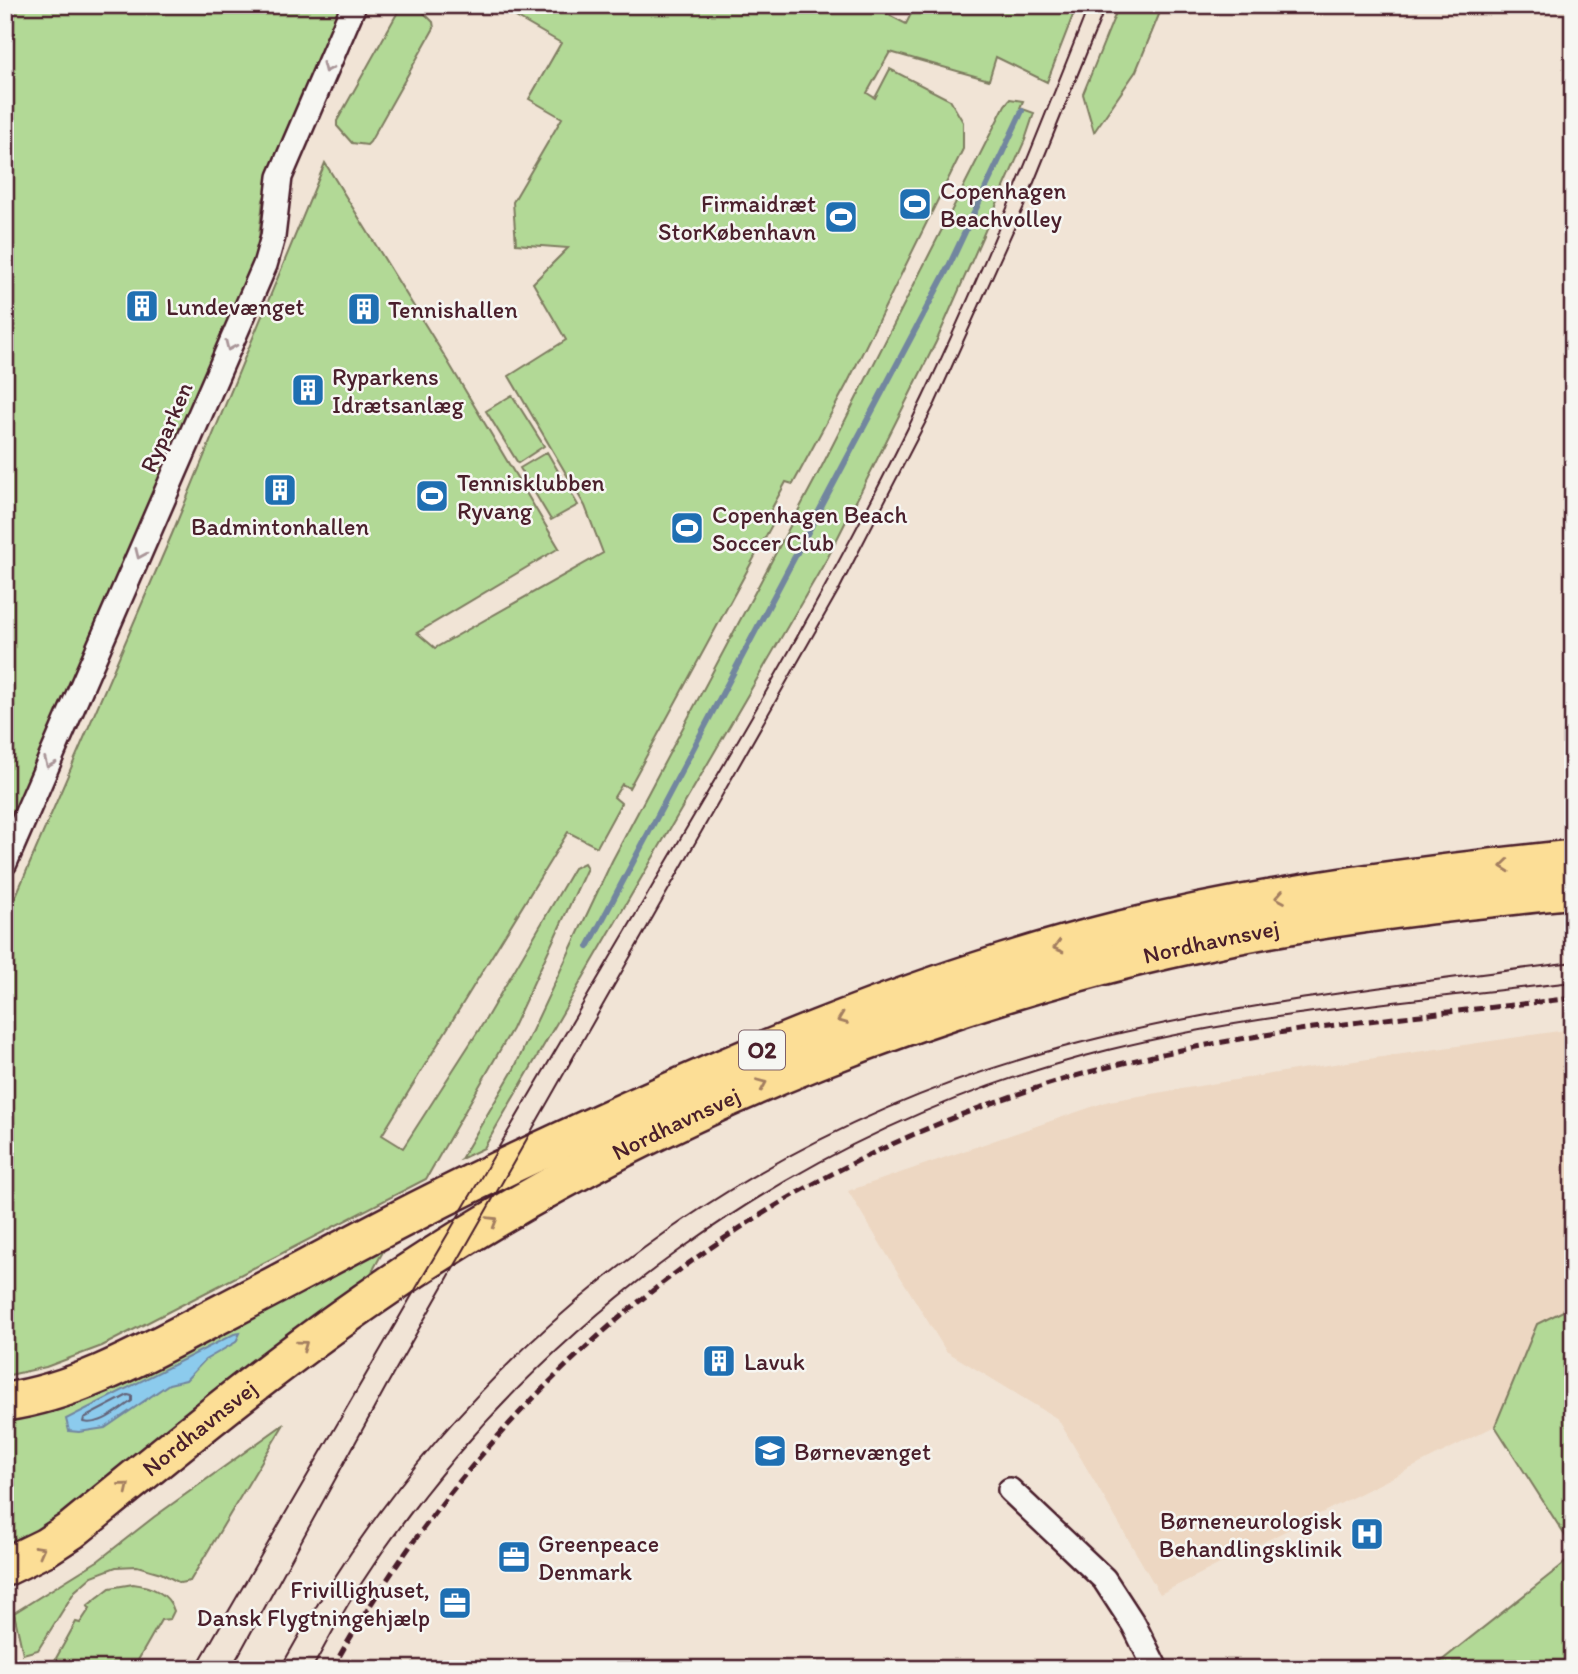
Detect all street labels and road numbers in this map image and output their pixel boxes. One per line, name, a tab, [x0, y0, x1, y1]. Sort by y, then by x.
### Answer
street label: Ryparken	[133, 377, 199, 477]
street label: Nordhavnsvej	[1140, 912, 1281, 969]
road number: O2	[739, 1030, 785, 1070]
street label: Nordhavnsvej	[606, 1080, 744, 1166]
street label: Nordhavnsvej	[136, 1373, 262, 1482]

